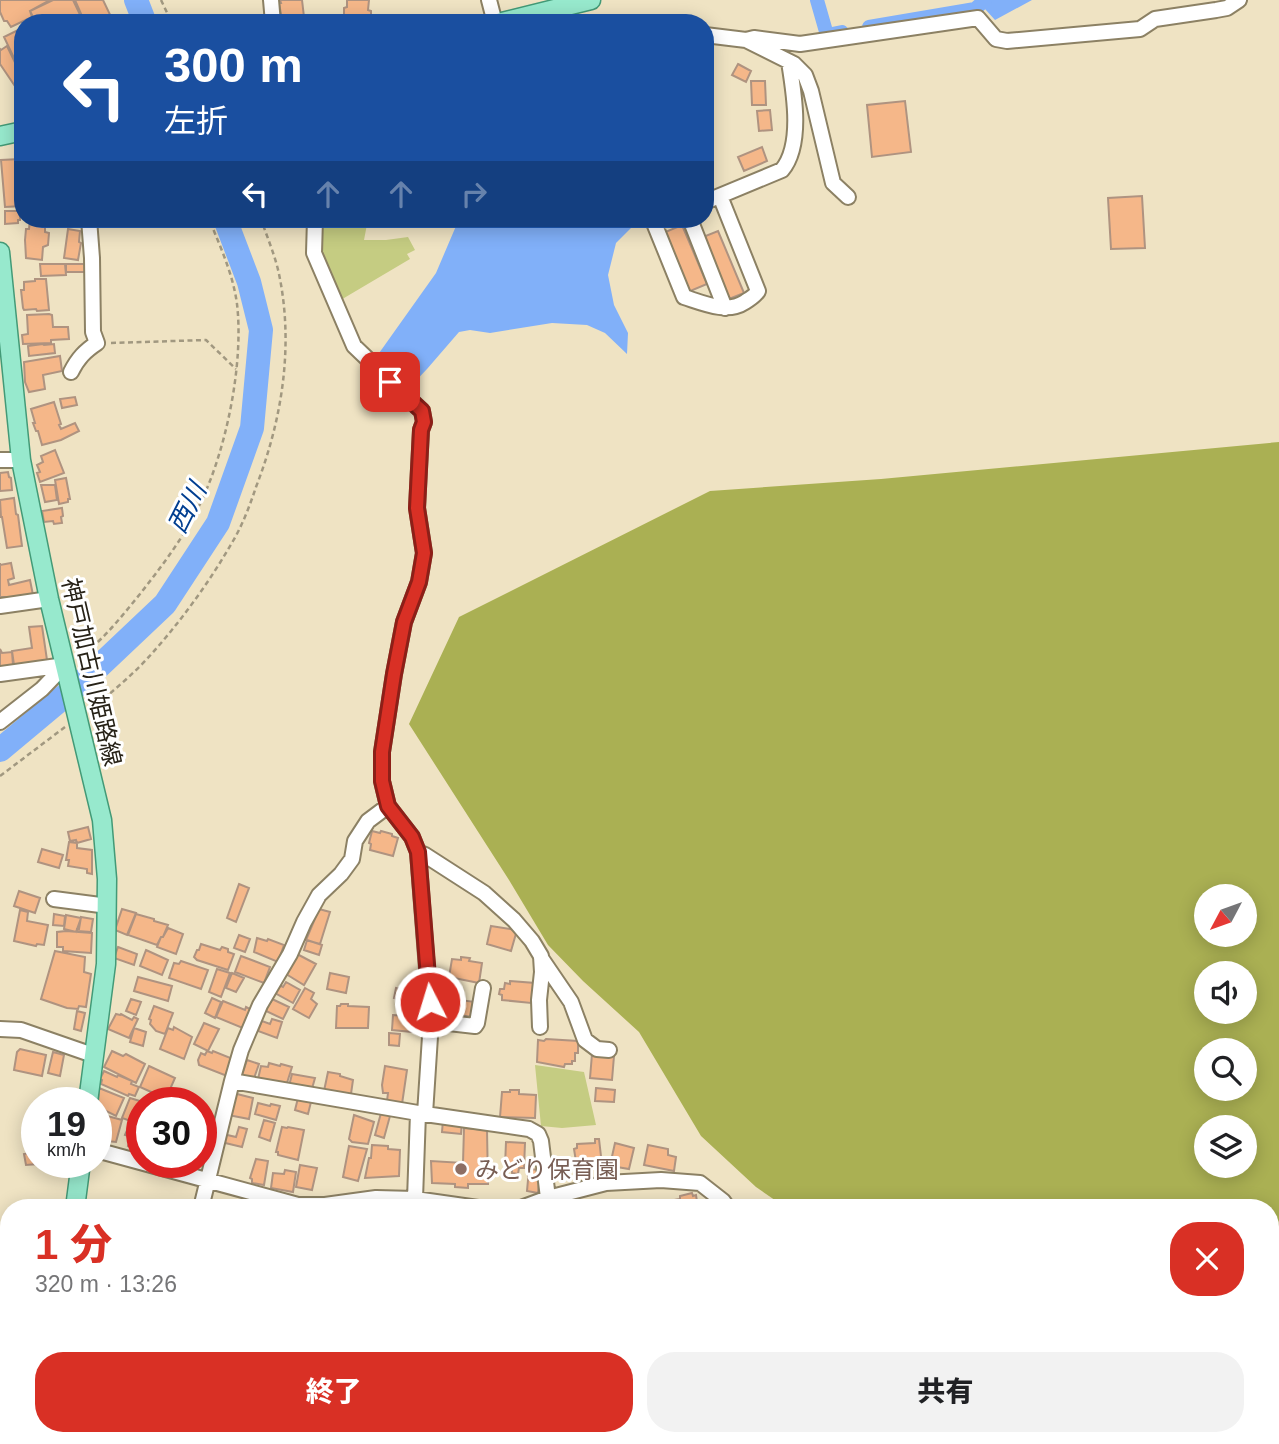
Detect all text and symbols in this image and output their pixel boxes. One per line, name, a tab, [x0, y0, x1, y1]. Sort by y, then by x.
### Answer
text: 300 m	[164, 38, 303, 92]
icon: left	[49, 42, 140, 133]
text: 左折	[164, 103, 228, 139]
icon: left	[236, 175, 274, 213]
icon: ahead	[309, 175, 347, 213]
icon: ahead	[382, 175, 420, 213]
icon: right	[455, 175, 493, 213]
pin	[360, 352, 420, 412]
icon: arrive	[371, 363, 409, 401]
water label: 西川	[162, 475, 214, 538]
street label: 神戸加古川姫路線	[57, 575, 127, 769]
north arrow	[1194, 884, 1256, 947]
map controls	[1194, 884, 1257, 1178]
button: sound	[1194, 961, 1257, 1024]
position arrow	[393, 965, 467, 1039]
button: search	[1194, 1038, 1257, 1101]
speed limit sign: 30	[126, 1087, 217, 1178]
text: 19	[47, 1104, 86, 1143]
button: layers	[1194, 1115, 1257, 1178]
text: km/h	[47, 1140, 86, 1160]
place label: みどり保育園	[475, 1156, 619, 1183]
marker: みどり保育園	[453, 1161, 469, 1177]
text: 1 分	[35, 1221, 112, 1268]
button: close	[1170, 1222, 1244, 1296]
text: 320 m · 13:26	[35, 1271, 177, 1297]
button: 終了	[35, 1352, 633, 1432]
button: 共有	[647, 1352, 1244, 1432]

